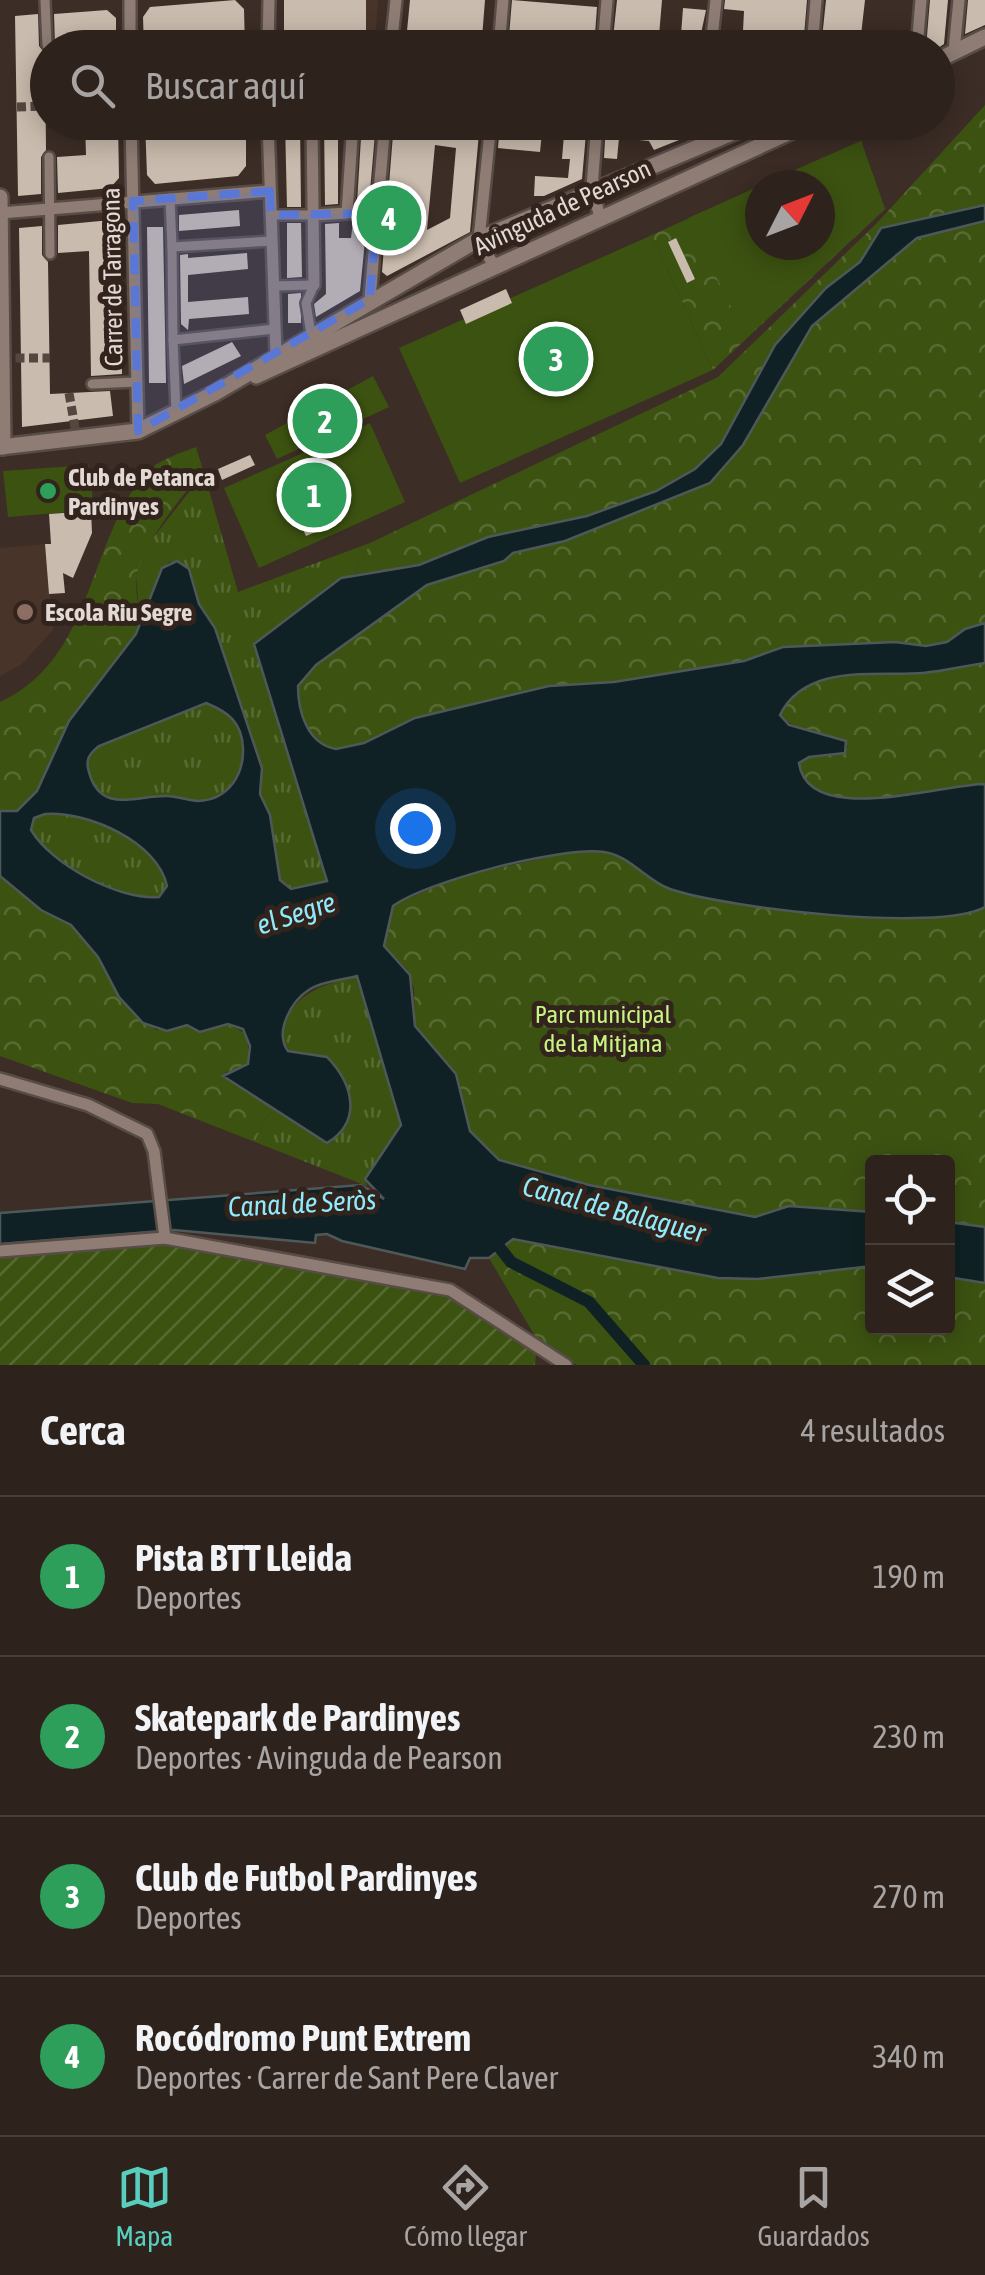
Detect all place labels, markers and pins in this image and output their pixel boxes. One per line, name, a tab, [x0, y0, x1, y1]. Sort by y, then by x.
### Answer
pin: 4	[356, 180, 422, 256]
pin: 3	[524, 322, 588, 396]
pin: 2	[292, 384, 358, 458]
pin: 1	[282, 458, 346, 532]
place label: Club de Petanca Pardinyes	[68, 463, 215, 520]
marker: Club de Petanca Pardinyes	[37, 480, 59, 502]
place label: Escola Riu Segre	[45, 598, 192, 626]
marker: Escola Riu Segre	[14, 601, 36, 623]

